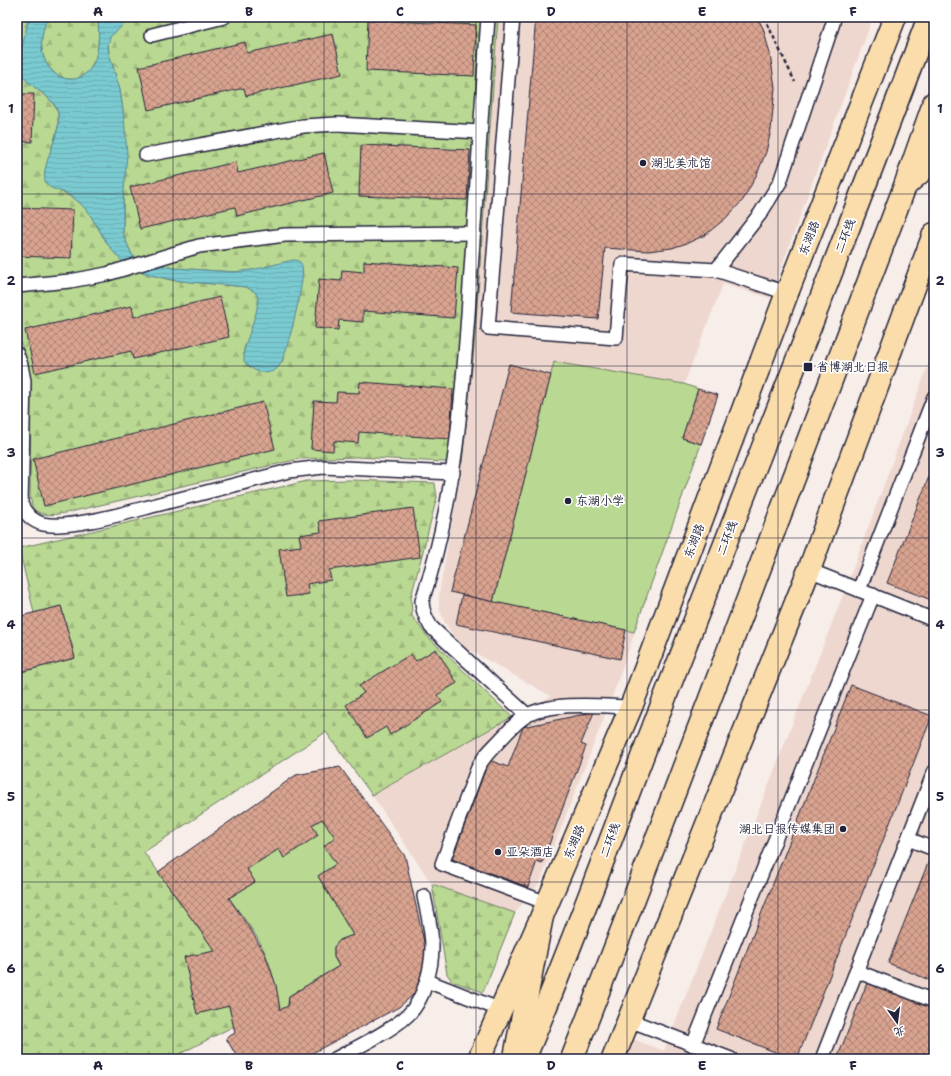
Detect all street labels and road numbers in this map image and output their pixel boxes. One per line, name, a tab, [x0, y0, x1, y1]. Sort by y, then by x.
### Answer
street label: 二环线	[831, 216, 859, 256]
street label: 东湖路	[795, 218, 823, 258]
street label: 二环线	[713, 518, 741, 558]
street label: 东湖路	[680, 521, 708, 561]
street label: 二环线	[596, 820, 624, 860]
street label: 东湖路	[560, 822, 588, 862]

